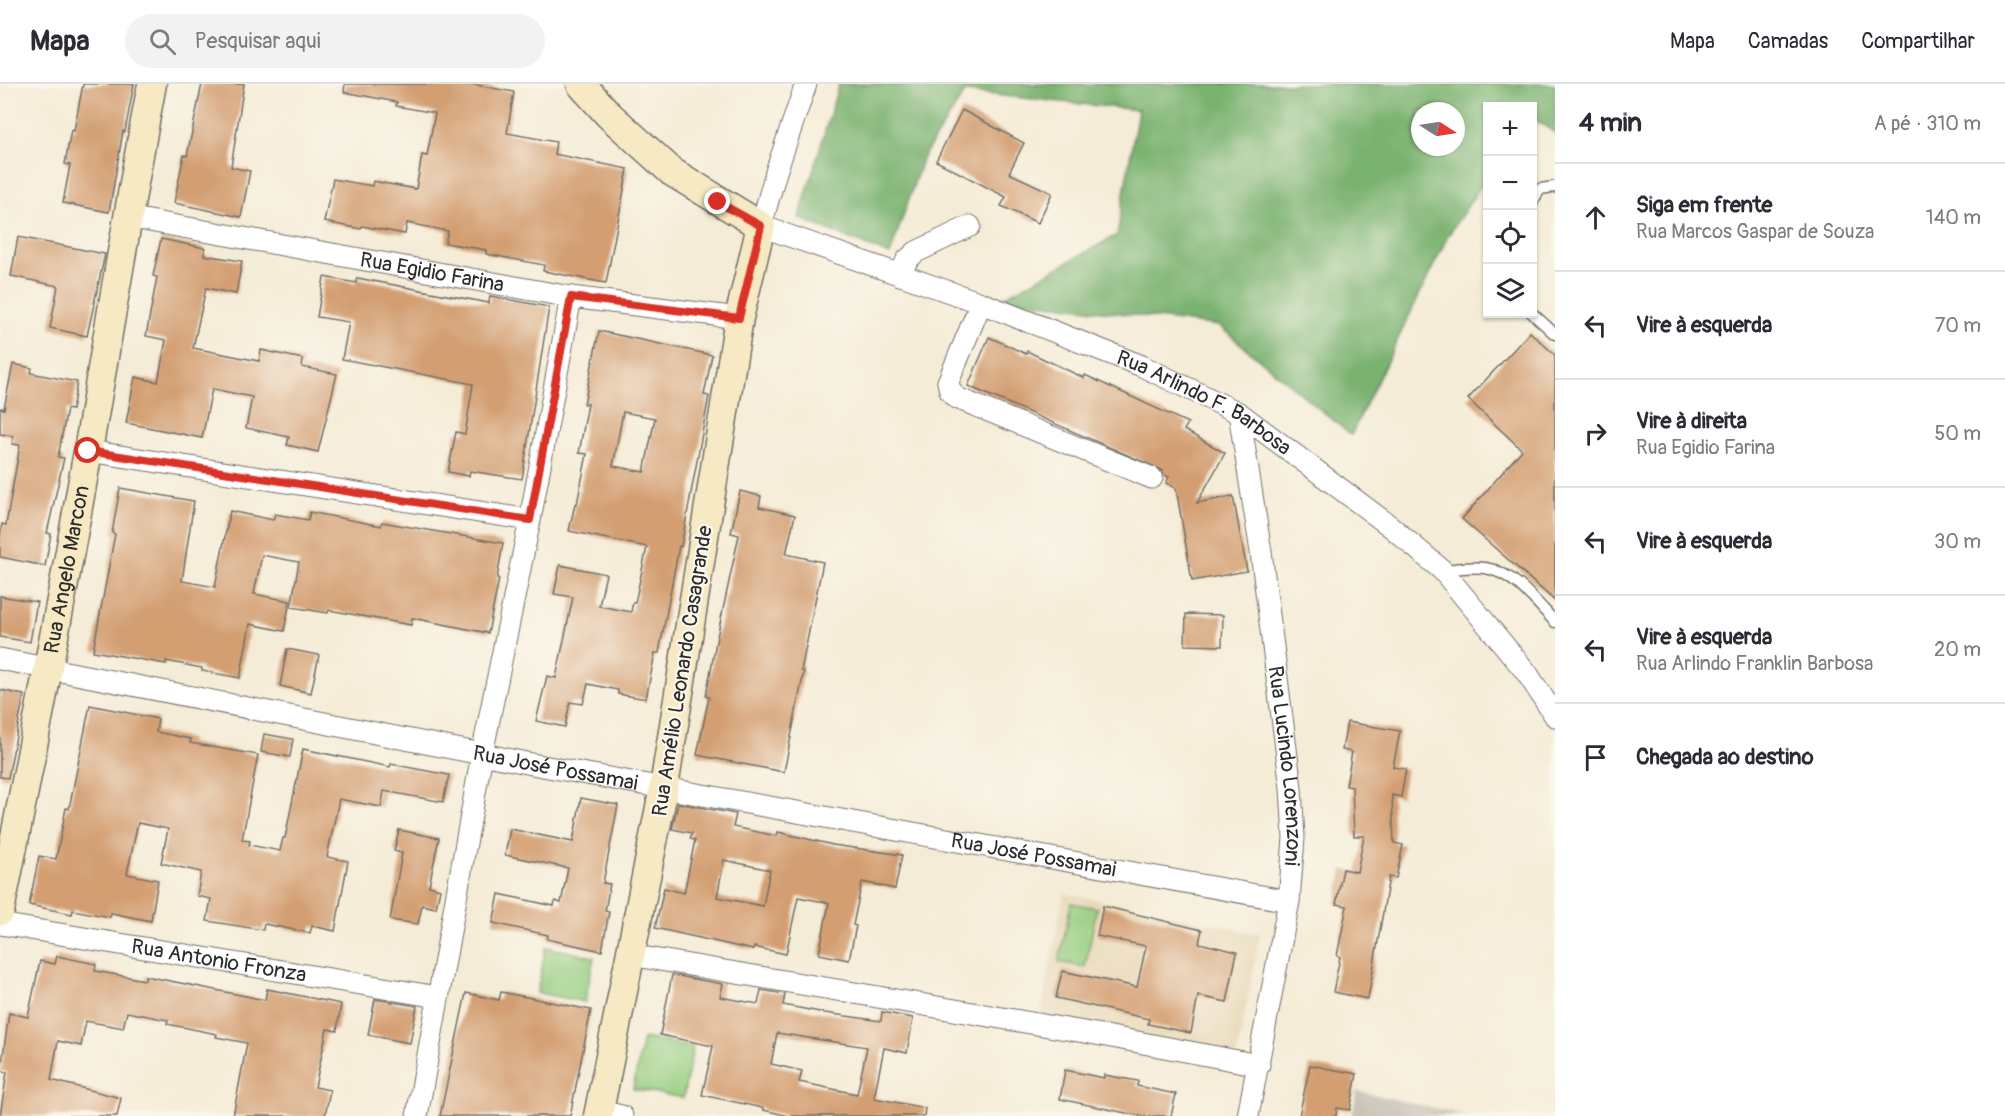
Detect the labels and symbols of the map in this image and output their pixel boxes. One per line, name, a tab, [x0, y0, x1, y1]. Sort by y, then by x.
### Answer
north arrow	[1411, 102, 1465, 156]
route end	[704, 188, 730, 214]
street label: Rua Egidio Farina	[358, 246, 506, 299]
street label: Rua Arlindo F. Barbosa	[1113, 344, 1297, 462]
route start	[74, 437, 100, 463]
street label: Rua Angelo Marcon	[38, 483, 96, 656]
street label: Rua Amélio Leonardo Casagrande	[646, 523, 719, 818]
street label: Rua Lucindo Lorenzoni	[1262, 664, 1307, 867]
street label: Rua José Possamai	[471, 740, 640, 797]
street label: Rua José Possamai	[949, 827, 1118, 884]
street label: Rua Antonio Fronza	[129, 933, 308, 989]

